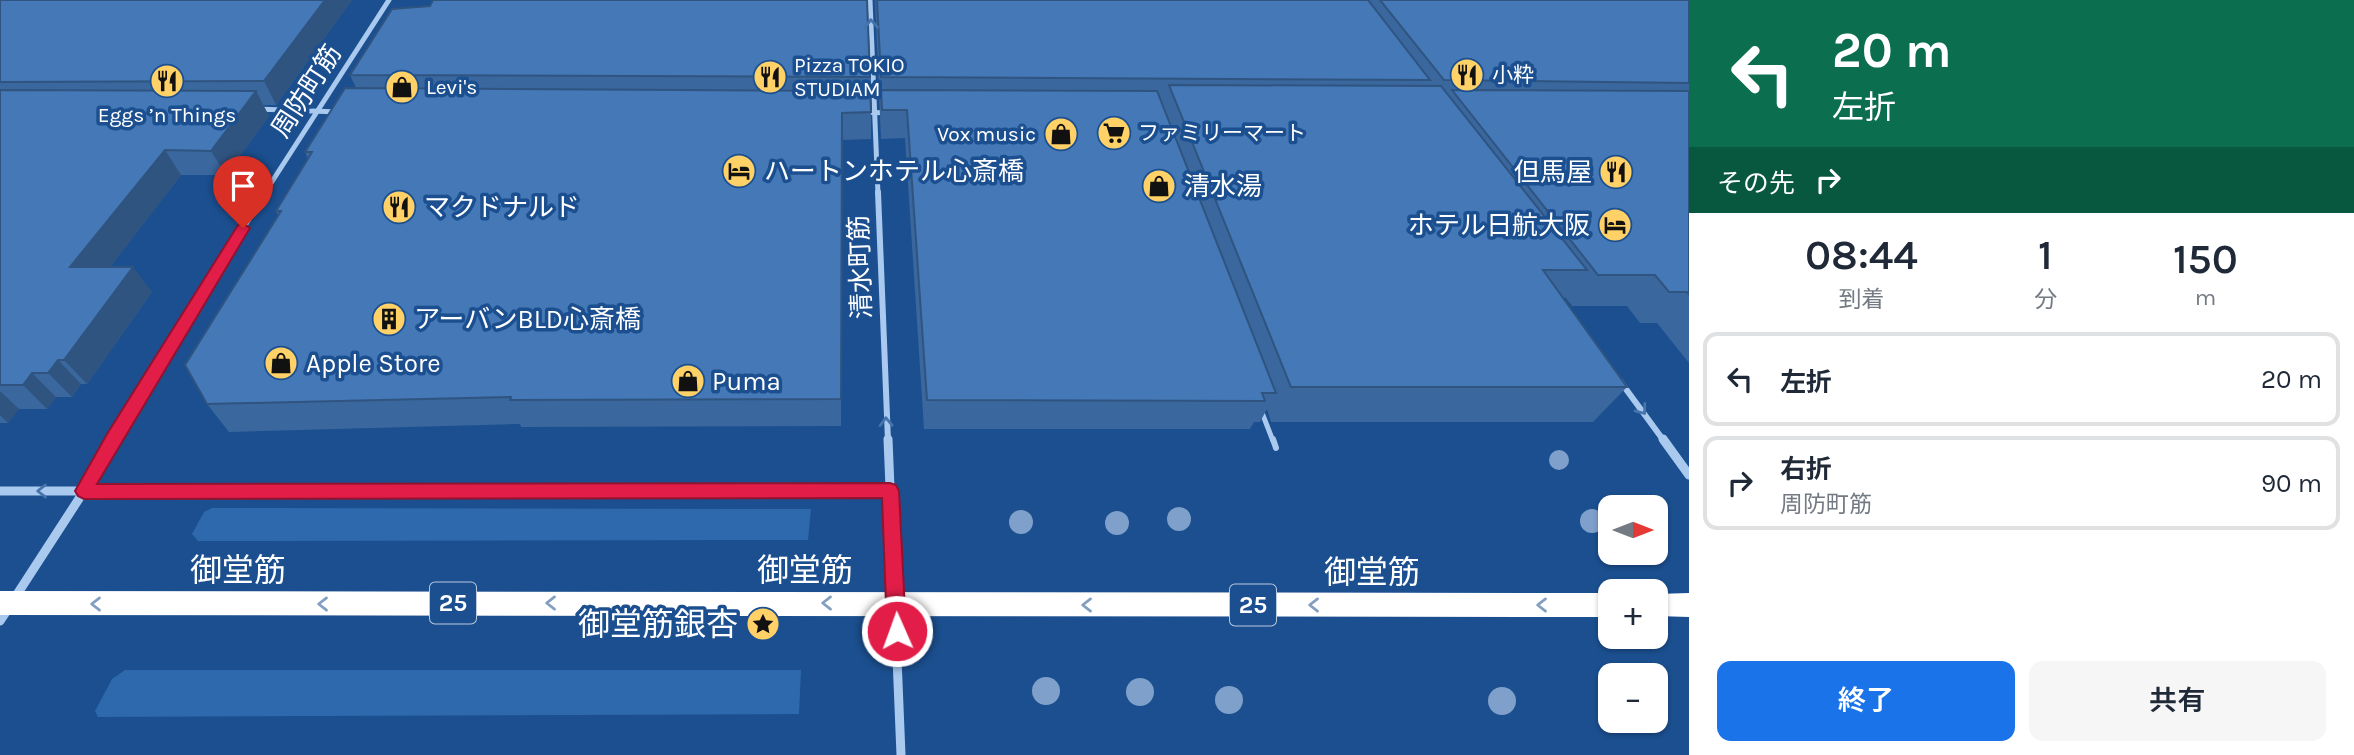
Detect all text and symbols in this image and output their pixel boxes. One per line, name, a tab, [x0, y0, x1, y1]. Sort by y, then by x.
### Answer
one-way arrow	[863, 18, 878, 29]
text: 20 m	[1832, 22, 1952, 79]
icon: left	[1717, 28, 1808, 119]
street label: 周防町筋	[265, 39, 348, 143]
place label: Pizza TOKIO STUDIAM	[794, 53, 905, 101]
restaurant icon: 小粋	[1448, 56, 1486, 94]
restaurant icon: Pizza TOKIO STUDIAM	[751, 58, 789, 96]
restaurant icon: Eggs ’n Things	[148, 62, 186, 100]
place label: 小粋	[1492, 63, 1534, 87]
shop icon: Levi's	[383, 68, 421, 106]
place label: Levi's	[426, 75, 477, 99]
text: 左折	[1832, 89, 1896, 126]
place label: Eggs ’n Things	[98, 103, 236, 127]
supermarket icon: ファミリーマート	[1095, 114, 1133, 152]
shop icon: Vox music	[1042, 115, 1080, 153]
place label: ファミリーマート	[1138, 121, 1306, 145]
place label: Vox music	[937, 122, 1036, 146]
hotel icon: ハートンホテル心斎橋	[720, 152, 758, 190]
restaurant icon: 但馬屋	[1597, 153, 1635, 191]
pin	[213, 156, 273, 228]
place label: ハートンホテル心斎橋	[764, 156, 1024, 187]
place label: 但馬屋	[1514, 157, 1592, 188]
icon: right	[1809, 161, 1847, 199]
icon: arrive	[224, 167, 262, 205]
shop icon: 清水湯	[1140, 167, 1178, 205]
text: その先	[1717, 168, 1795, 199]
place label: 清水湯	[1184, 171, 1262, 202]
restaurant icon: マクドナルド	[380, 188, 418, 226]
place label: マクドナルド	[424, 192, 580, 223]
hotel icon: ホテル日航大阪	[1596, 206, 1634, 244]
place label: ホテル日航大阪	[1408, 210, 1590, 241]
street label: 清水町筋	[843, 214, 878, 319]
text: 08:44	[1805, 230, 1918, 280]
text: 1	[2038, 230, 2053, 280]
text: 150	[2173, 234, 2238, 284]
text: m	[2195, 284, 2216, 311]
text: 到着	[1838, 286, 1884, 313]
text: 分	[2034, 286, 2057, 313]
building icon: アーバンBLD心斎橋	[370, 300, 408, 338]
place label: アーバンBLD心斎橋	[414, 304, 641, 335]
shop icon: Apple Store	[262, 344, 300, 382]
place label: Apple Store	[306, 348, 441, 379]
icon: left	[1721, 360, 1759, 398]
shop icon: Puma	[669, 362, 707, 400]
text: 20 m	[2261, 364, 2322, 395]
place label: Puma	[712, 366, 781, 397]
text: 左折	[1780, 367, 1832, 398]
one-way arrow	[1633, 402, 1646, 415]
one-way arrow	[879, 417, 894, 428]
text: 右折	[1780, 454, 1832, 485]
icon: right	[1721, 464, 1759, 502]
text: 90 m	[2261, 468, 2322, 499]
one-way arrow	[36, 483, 47, 499]
text: 周防町筋	[1780, 491, 1872, 518]
north arrow	[1598, 495, 1668, 565]
map controls	[1598, 495, 1668, 733]
street label: 御堂筋	[190, 552, 286, 589]
street label: 御堂筋	[757, 552, 853, 589]
street label: 御堂筋	[1324, 554, 1420, 591]
button: +	[1598, 579, 1668, 649]
road number: 25	[430, 582, 476, 624]
road number: 25	[1230, 584, 1276, 626]
position arrow	[860, 594, 934, 668]
one-way arrow	[545, 595, 555, 611]
one-way arrow	[821, 595, 832, 611]
one-way arrow	[90, 596, 100, 612]
one-way arrow	[317, 596, 328, 612]
one-way arrow	[1081, 597, 1092, 613]
one-way arrow	[1309, 597, 1319, 613]
one-way arrow	[1536, 597, 1547, 613]
place icon: 御堂筋銀杏	[744, 605, 782, 643]
place label: 御堂筋銀杏	[578, 606, 738, 643]
button: 終了	[1717, 661, 2015, 741]
button: 共有	[2029, 661, 2326, 741]
button: −	[1598, 663, 1668, 733]

